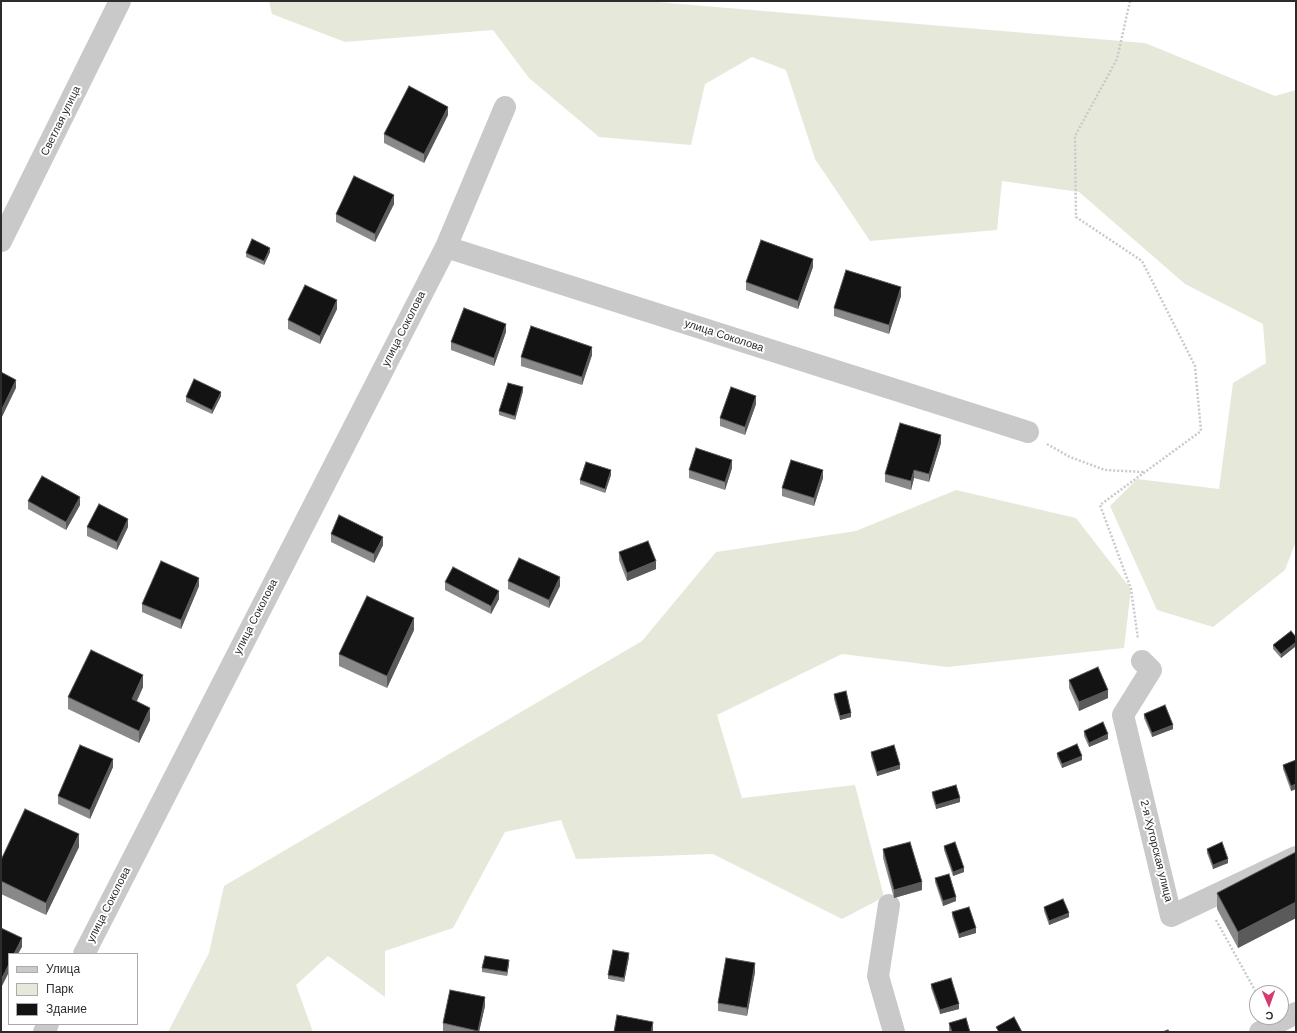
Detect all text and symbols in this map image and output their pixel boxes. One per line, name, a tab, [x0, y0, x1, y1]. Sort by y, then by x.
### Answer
street label: Светлая улица	[38, 84, 84, 158]
street label: улица Соколова	[379, 289, 429, 369]
street label: улица Соколова	[683, 317, 765, 355]
street label: улица Соколова	[231, 577, 281, 657]
street label: 2-я Хуторская улица	[1137, 799, 1175, 903]
street label: улица Соколова	[84, 865, 134, 945]
legend	[8, 953, 138, 1025]
text: Улица	[46, 962, 80, 976]
text: Парк	[46, 982, 73, 996]
north arrow	[1249, 985, 1289, 1025]
text: Здание	[46, 1002, 87, 1016]
text: С	[1265, 1010, 1274, 1022]

